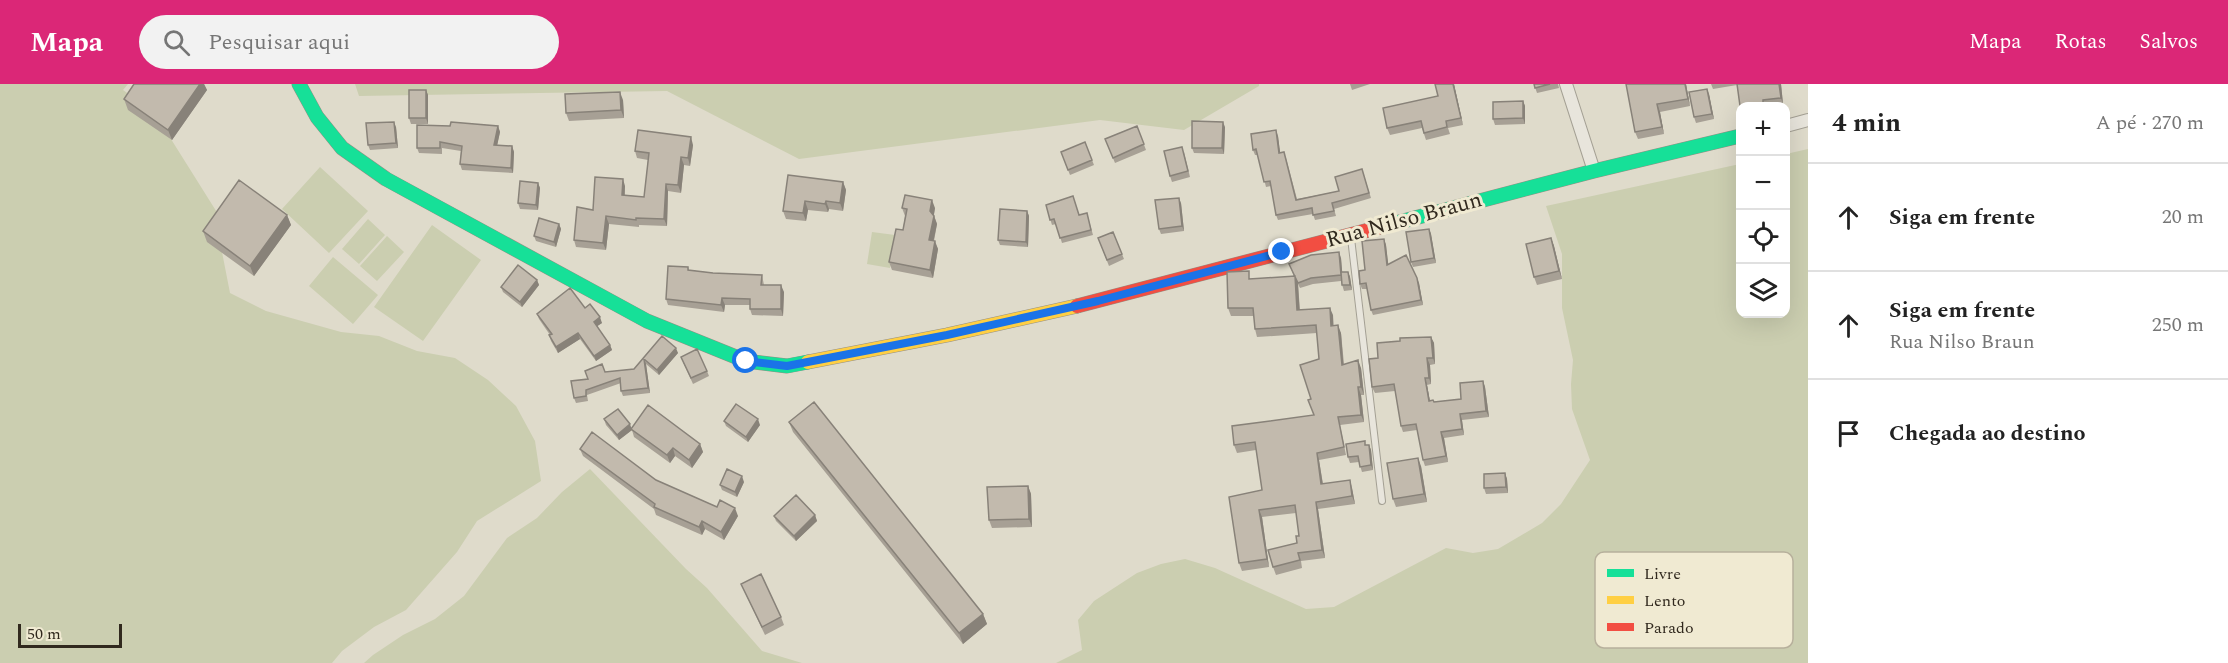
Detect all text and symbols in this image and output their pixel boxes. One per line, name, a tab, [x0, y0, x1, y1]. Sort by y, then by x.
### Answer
search box	[139, 15, 559, 69]
text: Mapa	[30, 21, 103, 64]
icon: search	[160, 26, 193, 59]
text: Pesquisar aqui	[208, 26, 350, 59]
text: Mapa	[1969, 26, 2022, 58]
text: Rotas	[2055, 26, 2107, 58]
text: Salvos	[2140, 26, 2198, 58]
map controls	[1736, 102, 1790, 318]
button: +	[1736, 102, 1790, 156]
text: 4 min	[1832, 103, 1901, 143]
text: A pé · 270 m	[2096, 108, 2204, 138]
button: −	[1736, 156, 1790, 210]
street label: Rua Nilso Braun	[1322, 183, 1486, 257]
icon: ahead	[1832, 201, 1865, 234]
text: Siga em frente	[1889, 201, 2035, 234]
text: 20 m	[2162, 202, 2204, 232]
button: locate	[1736, 210, 1790, 264]
route end	[1268, 238, 1294, 264]
button: layers	[1736, 264, 1790, 318]
text: Siga em frente	[1889, 294, 2035, 327]
icon: ahead	[1832, 309, 1865, 342]
text: 250 m	[2152, 310, 2204, 340]
text: Rua Nilso Braun	[1889, 327, 2035, 357]
route start	[732, 347, 758, 373]
icon: arrive	[1832, 417, 1865, 450]
text: Chegada ao destino	[1889, 417, 2086, 450]
legend	[1595, 552, 1793, 648]
text: Livre	[1644, 562, 1681, 586]
text: Lento	[1644, 589, 1685, 613]
text: Parado	[1644, 616, 1694, 640]
scale bar	[18, 621, 122, 648]
text: 50 m	[27, 622, 61, 646]

